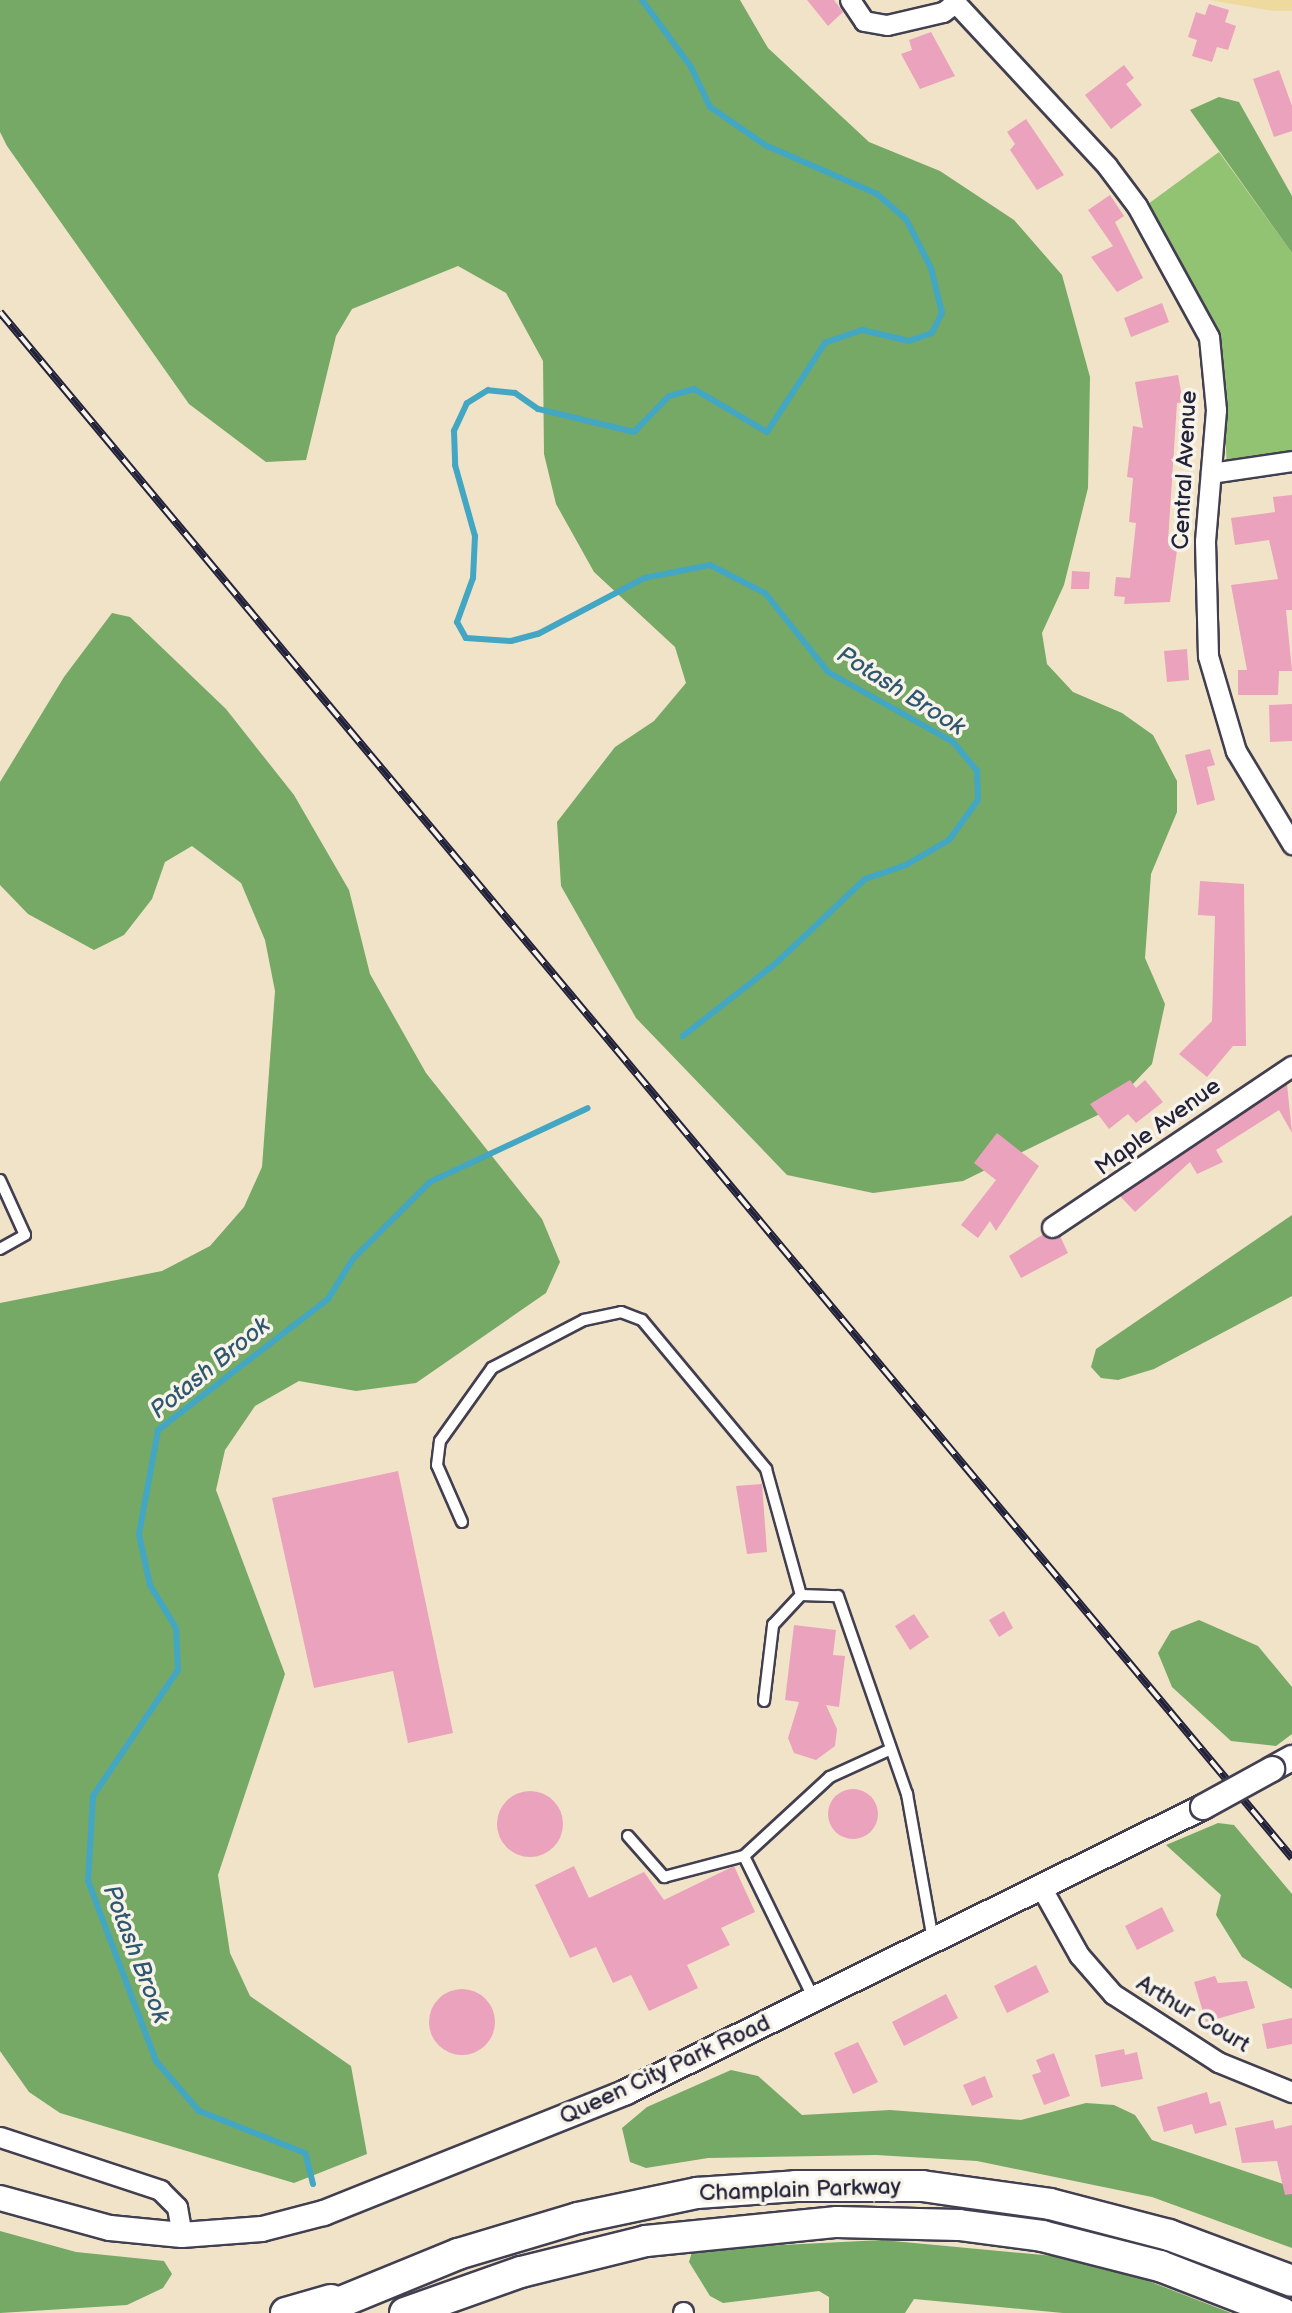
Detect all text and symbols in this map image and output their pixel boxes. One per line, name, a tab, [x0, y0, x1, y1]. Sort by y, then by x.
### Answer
street label: Central Avenue	[1167, 390, 1203, 550]
water label: Potash Brook	[832, 640, 970, 742]
street label: Maple Avenue	[1090, 1072, 1226, 1182]
water label: Potash Brook	[144, 1311, 276, 1425]
water label: Potash Brook	[96, 1881, 176, 2027]
street label: Arthur Court	[1131, 1969, 1255, 2059]
street label: Queen City Park Road	[555, 2009, 775, 2131]
street label: Champlain Parkway	[699, 2173, 901, 2207]

